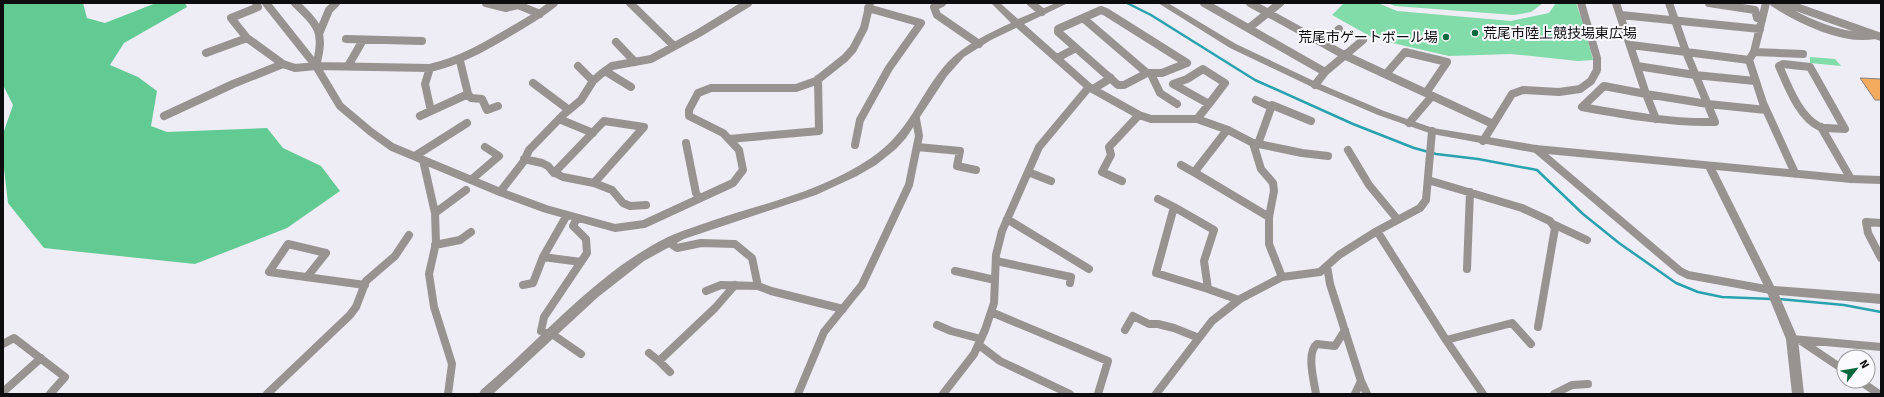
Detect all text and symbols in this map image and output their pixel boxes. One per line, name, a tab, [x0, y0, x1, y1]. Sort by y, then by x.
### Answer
place label: 荒尾市陸上競技場東広場	[1483, 25, 1637, 42]
marker: 荒尾市陸上競技場東広場	[1470, 28, 1480, 38]
place label: 荒尾市ゲートボール場	[1298, 29, 1438, 46]
marker: 荒尾市ゲートボール場	[1441, 32, 1451, 42]
north arrow	[1836, 349, 1876, 389]
text: N	[1857, 357, 1872, 371]

